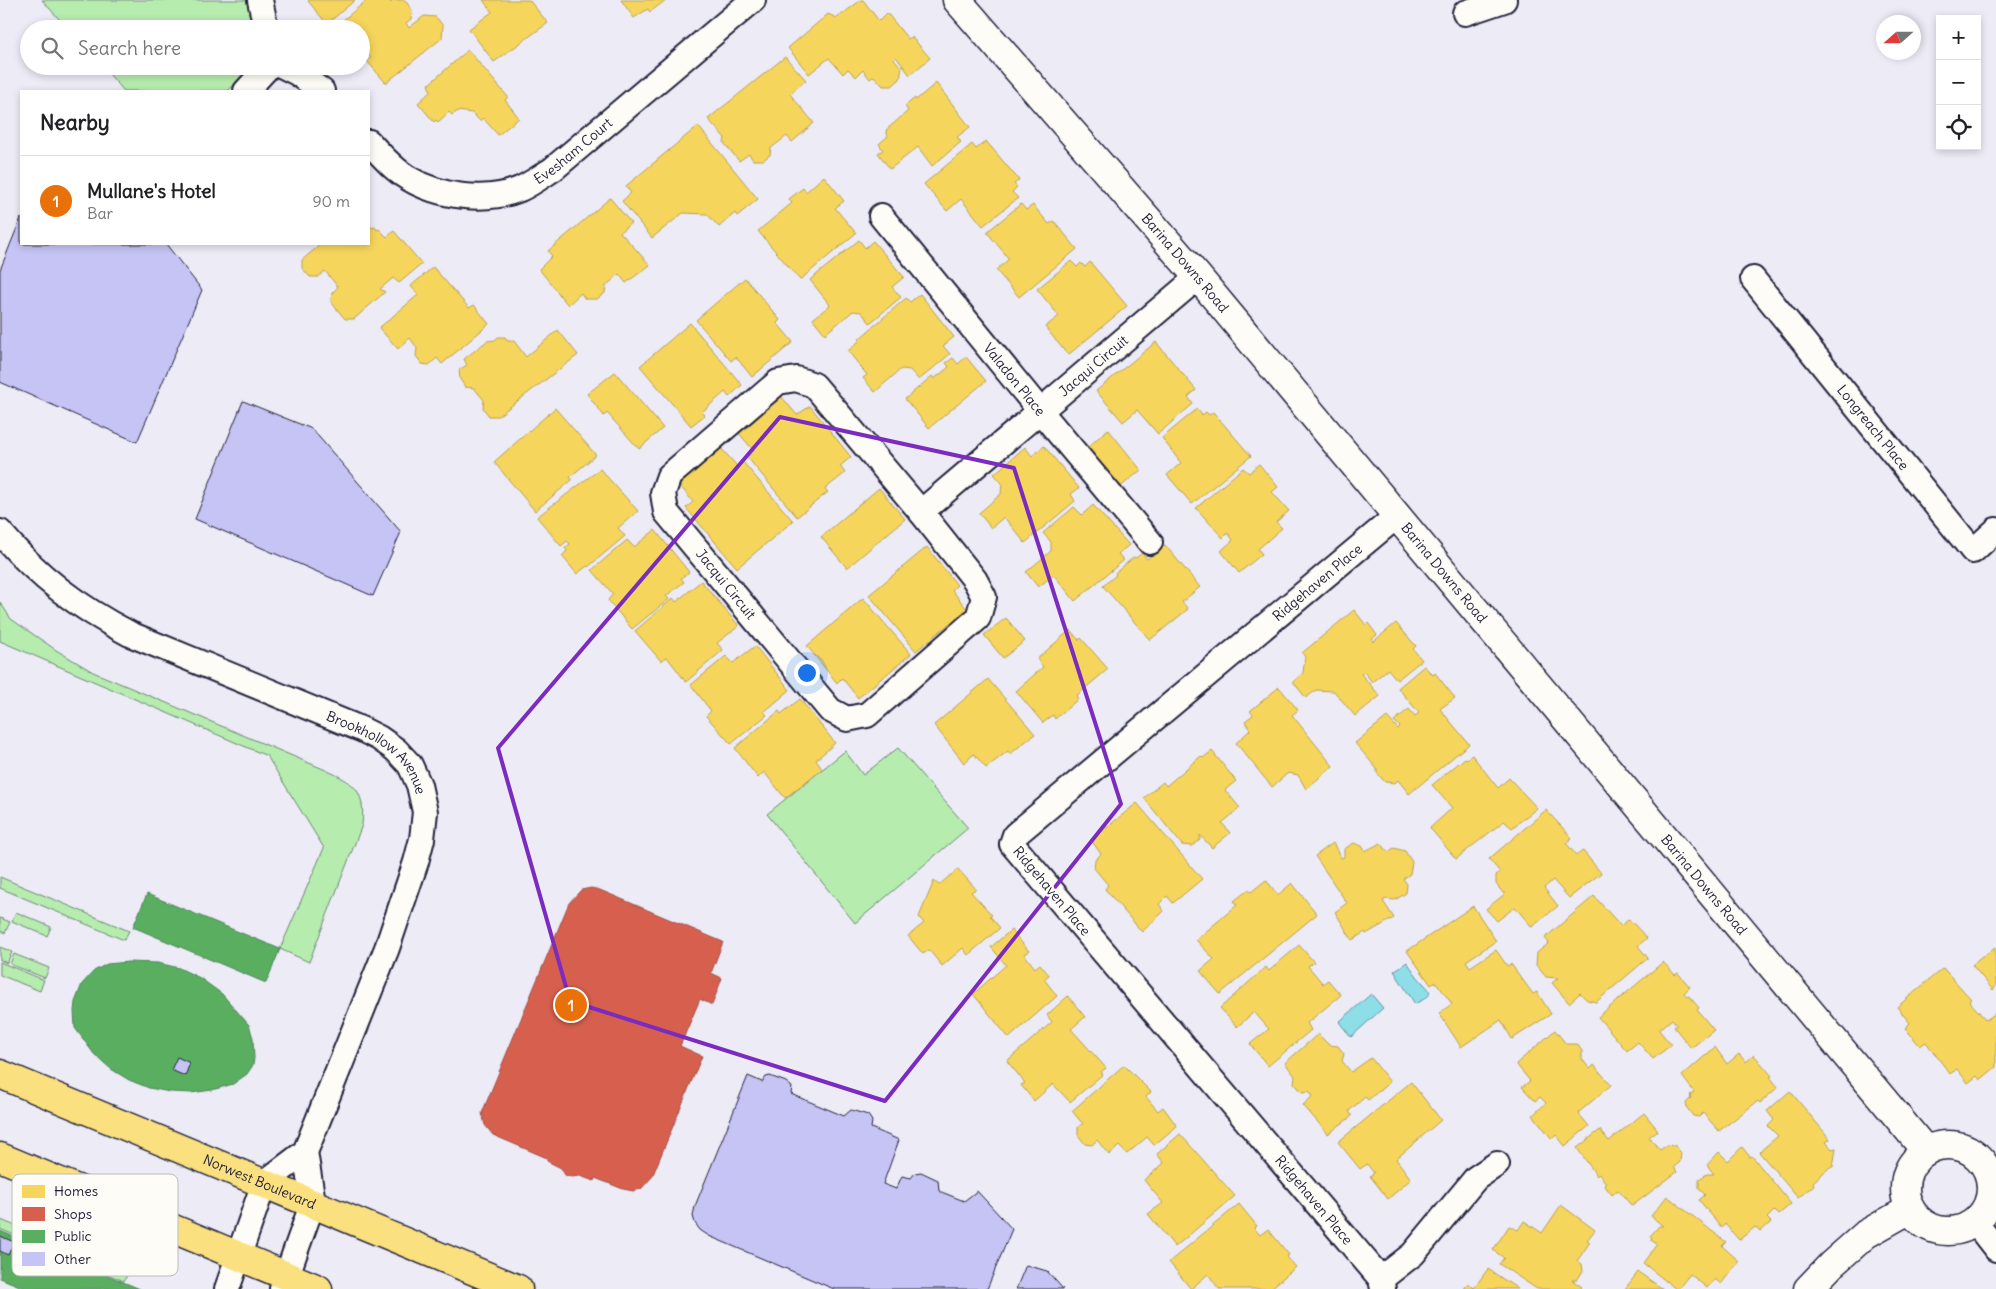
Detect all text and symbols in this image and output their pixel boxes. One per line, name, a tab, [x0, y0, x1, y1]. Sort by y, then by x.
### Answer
north arrow	[1876, 15, 1921, 60]
map controls	[1936, 15, 1981, 150]
button: +	[1936, 15, 1981, 60]
search box	[20, 20, 370, 75]
icon: search	[38, 34, 66, 62]
text: Search here	[78, 36, 181, 60]
button: −	[1936, 60, 1981, 105]
button: locate	[1936, 105, 1981, 150]
text: Nearby	[40, 109, 110, 136]
street label: Evesham Court	[530, 114, 616, 188]
text: Mullane's Hotel	[87, 179, 216, 203]
text: 1	[53, 191, 59, 211]
text: 90 m	[312, 191, 350, 211]
text: Bar	[87, 203, 113, 223]
street label: Barina Downs Road	[1138, 209, 1233, 316]
street label: Jacqui Circuit	[1055, 331, 1132, 400]
street label: Valadon Place	[979, 339, 1049, 420]
street label: Longreach Place	[1833, 381, 1913, 474]
street label: Barina Downs Road	[1397, 519, 1491, 626]
street label: Ridgehaven Place	[1269, 540, 1366, 625]
street label: Jacqui Circuit	[692, 545, 760, 623]
your location	[794, 660, 820, 686]
street label: Brookhollow Avenue	[324, 707, 430, 796]
street label: Barina Downs Road	[1657, 831, 1751, 938]
street label: Ridgehaven Place	[1009, 843, 1095, 939]
pin: 1	[555, 986, 587, 1024]
street label: Norwest Boulevard	[200, 1150, 319, 1213]
street label: Ridgehaven Place	[1271, 1152, 1357, 1248]
legend	[12, 1174, 178, 1276]
text: Homes	[54, 1182, 98, 1200]
text: Shops	[54, 1205, 92, 1223]
text: Public	[54, 1227, 92, 1245]
text: Other	[54, 1250, 91, 1268]

